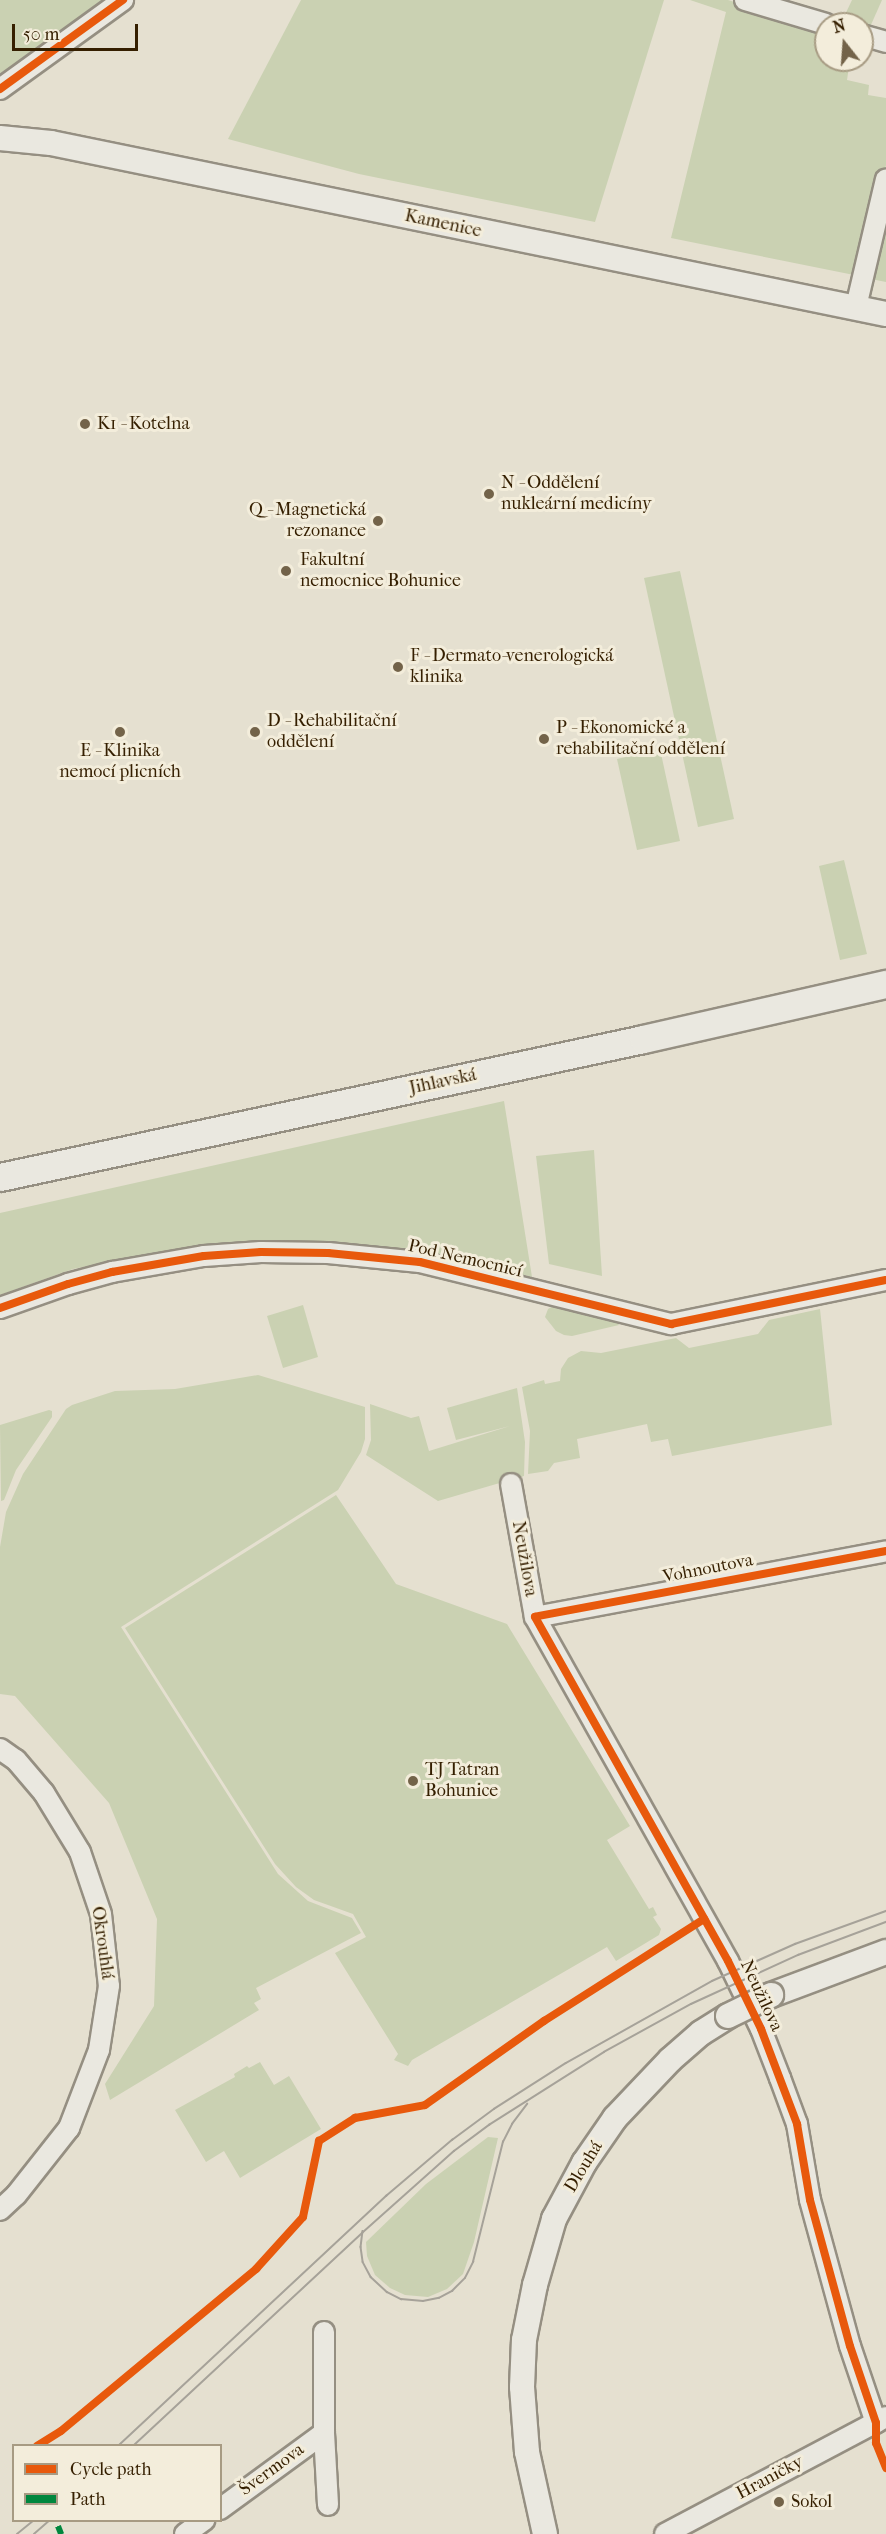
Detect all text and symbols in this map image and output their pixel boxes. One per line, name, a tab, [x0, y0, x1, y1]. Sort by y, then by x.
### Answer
scale bar	[15, 12, 141, 50]
north arrow	[814, 12, 874, 72]
text: N	[831, 15, 848, 37]
text: 50 m	[23, 24, 59, 45]
street label: Kamenice	[403, 205, 483, 243]
place label: K1 - Kotelna	[97, 413, 190, 435]
marker: K1 - Kotelna	[78, 417, 92, 431]
place label: N - Oddělení nukleární medicíny	[501, 473, 652, 516]
marker: N - Oddělení nukleární medicíny	[482, 487, 496, 501]
place label: Q - Magnetická rezonance	[249, 500, 366, 542]
marker: Q - Magnetická rezonance	[371, 514, 385, 528]
place label: Fakultní nemocnice Bohunice	[300, 550, 461, 592]
marker: Fakultní nemocnice Bohunice	[277, 562, 295, 580]
place label: F - Dermato-venerologická klinika	[410, 646, 614, 688]
marker: F - Dermato-venerologická klinika	[391, 660, 405, 674]
place label: D - Rehabilitační oddělení	[267, 711, 396, 754]
place label: P - Ekonomické a rehabilitační oddělení	[556, 718, 725, 760]
marker: E - Klinika nemocí plicních	[113, 725, 127, 739]
marker: D - Rehabilitační oddělení	[248, 725, 262, 739]
marker: P - Ekonomické a rehabilitační oddělení	[537, 732, 551, 746]
place label: E - Klinika nemocí plicních	[59, 741, 181, 783]
street label: Jihlavská	[407, 1064, 479, 1100]
street label: Pod Nemocnicí	[406, 1235, 524, 1283]
street label: Neužilova	[507, 1519, 541, 1599]
street label: Vohnoutova	[661, 1550, 755, 1588]
place label: TJ Tatran Bohunice	[425, 1760, 500, 1802]
marker: TJ Tatran Bohunice	[406, 1774, 420, 1788]
street label: Okrouhlá	[86, 1905, 118, 1981]
street label: Neužilova	[735, 1957, 787, 2035]
street label: Dlouhá	[560, 2137, 608, 2197]
street label: Švermova	[235, 2439, 309, 2501]
legend	[12, 2444, 222, 2522]
street label: Hraničky	[733, 2451, 807, 2505]
text: Cycle path	[70, 2459, 151, 2480]
text: Path	[70, 2489, 106, 2510]
place label: Sokol	[791, 2491, 832, 2513]
marker: Sokol	[772, 2495, 786, 2509]

